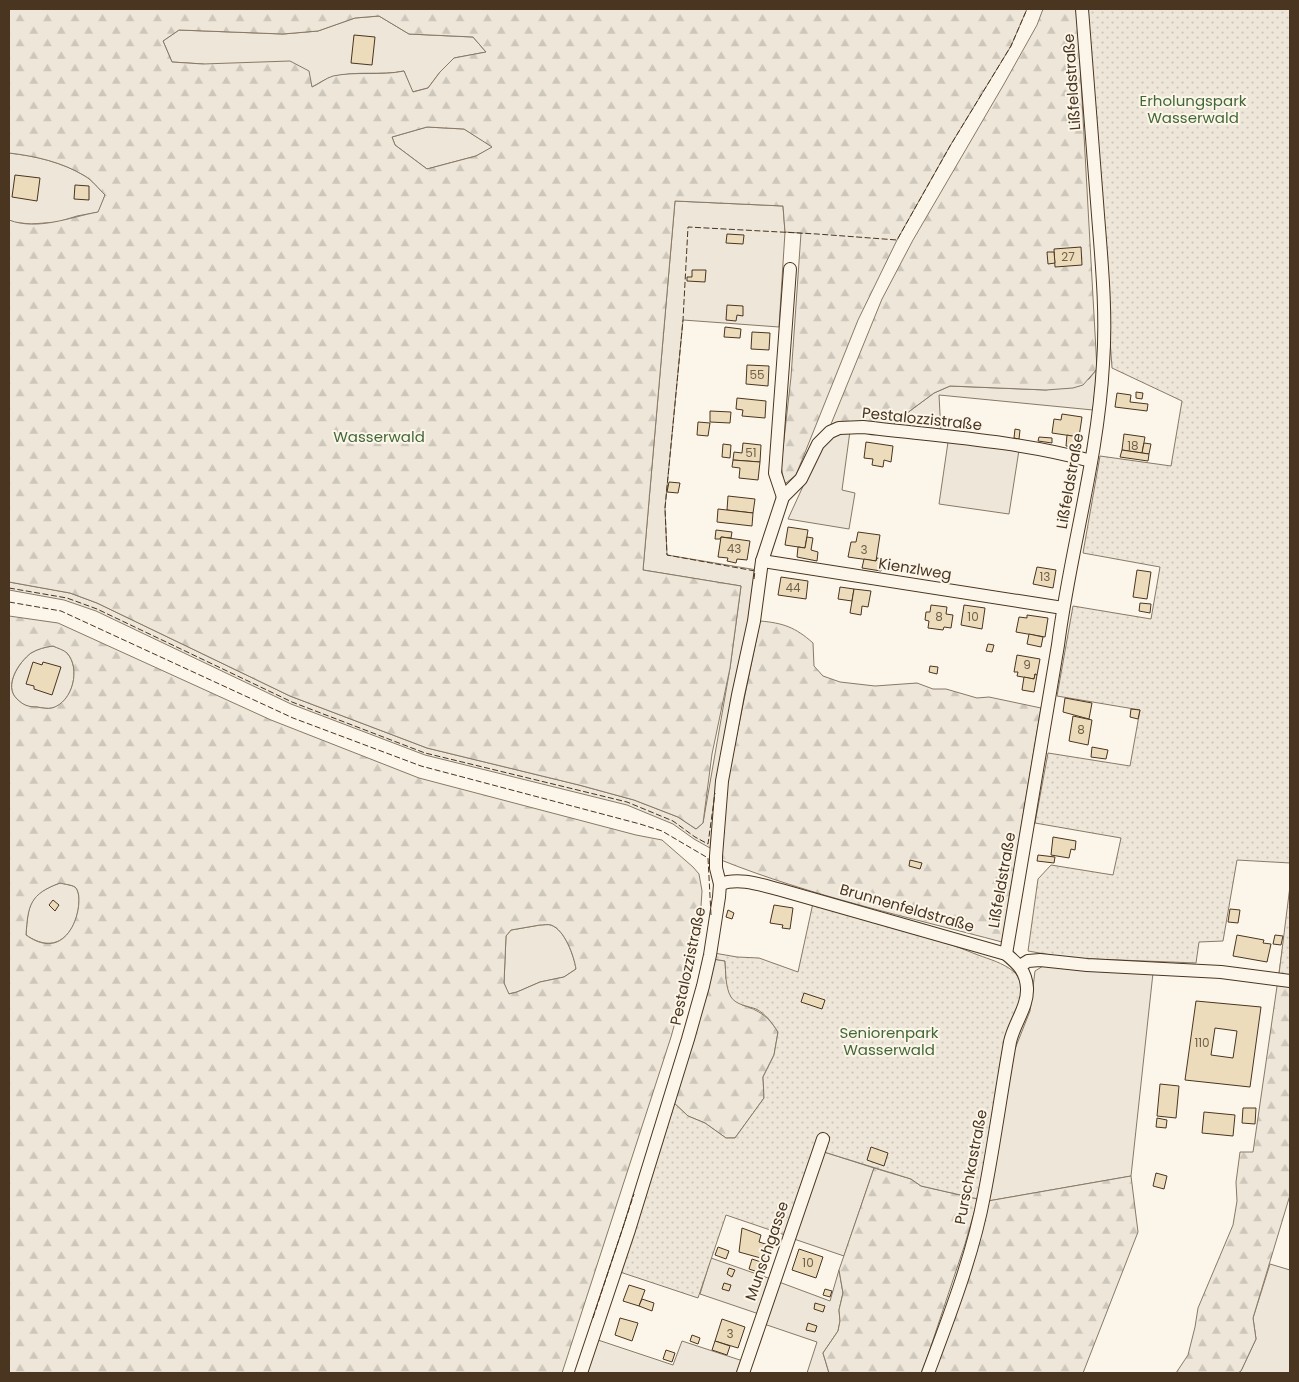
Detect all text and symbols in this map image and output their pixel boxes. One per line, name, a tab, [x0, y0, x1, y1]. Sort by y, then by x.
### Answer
street label: Lißfeldstraße	[1058, 33, 1085, 131]
park label: Erholungspark Wasserwald	[1140, 90, 1247, 128]
house number: 27	[1061, 248, 1075, 265]
house number: 55	[749, 366, 765, 383]
street label: Pestalozzistraße	[861, 402, 983, 435]
park label: Wasserwald	[333, 426, 425, 447]
street label: Lißfeldstraße	[1051, 431, 1088, 530]
house number: 18	[1127, 437, 1139, 454]
house number: 51	[745, 444, 757, 461]
house number: 43	[727, 540, 741, 557]
house number: 3	[860, 541, 868, 558]
street label: Kienzlweg	[877, 552, 953, 585]
house number: 13	[1040, 568, 1050, 585]
house number: 44	[785, 579, 801, 596]
house number: 8	[935, 608, 943, 625]
house number: 10	[967, 608, 979, 625]
house number: 9	[1023, 656, 1031, 673]
house number: 8	[1077, 721, 1085, 738]
street label: Lißfeldstraße	[983, 830, 1020, 929]
street label: Brunnenfeldstraße	[837, 878, 977, 937]
street label: Pestalozzistraße	[665, 905, 710, 1027]
park label: Seniorenpark Wasserwald	[839, 1022, 939, 1060]
house number: 110	[1194, 1034, 1210, 1051]
street label: Purschkastraße	[949, 1108, 992, 1226]
street label: Munschgasse	[740, 1198, 793, 1303]
house number: 10	[802, 1254, 814, 1271]
house number: 3	[726, 1325, 734, 1342]

